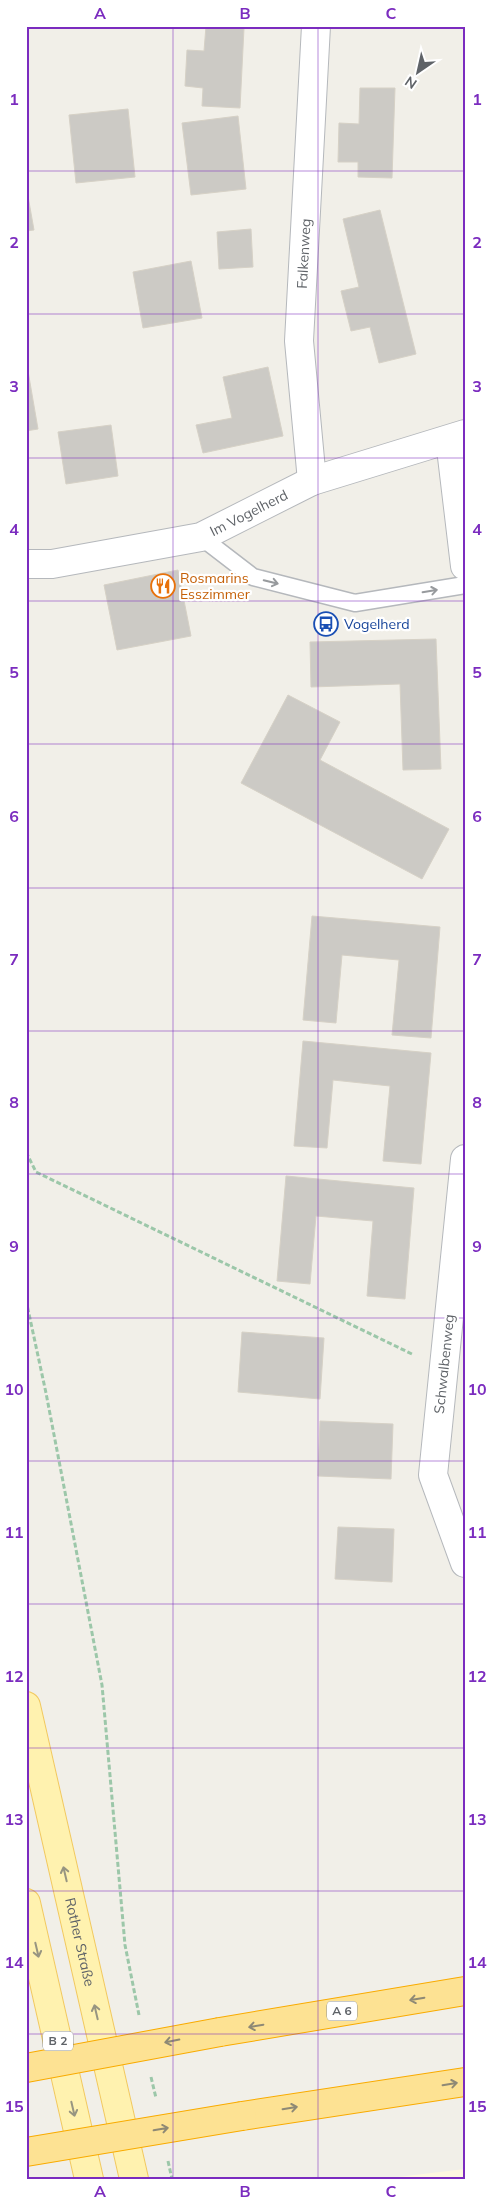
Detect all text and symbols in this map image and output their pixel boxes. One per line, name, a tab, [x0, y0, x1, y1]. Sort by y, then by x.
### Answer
text: A	[94, 3, 106, 23]
text: B	[239, 3, 251, 23]
text: C	[386, 3, 397, 23]
north arrow	[394, 48, 444, 98]
text: N	[401, 72, 420, 93]
text: 1	[9, 89, 19, 109]
text: 1	[472, 89, 482, 109]
street label: Falkenweg	[293, 218, 315, 289]
text: 2	[9, 232, 19, 252]
text: 2	[472, 232, 482, 252]
text: 3	[9, 376, 19, 396]
text: 3	[472, 376, 482, 396]
street label: Im Vogelherd	[207, 486, 291, 540]
text: 4	[9, 519, 19, 539]
text: 4	[472, 519, 482, 539]
place label: Rosmarins Esszimmer	[180, 569, 251, 603]
restaurant icon: Rosmarins Esszimmer	[150, 573, 176, 599]
one-way arrow	[263, 577, 279, 587]
one-way arrow	[422, 585, 438, 595]
bus stop icon: Vogelherd	[313, 611, 339, 637]
place label: Vogelherd	[344, 615, 410, 633]
text: 5	[9, 662, 19, 682]
text: 5	[472, 662, 482, 682]
text: 6	[9, 806, 19, 826]
text: 6	[472, 806, 482, 826]
text: 7	[9, 949, 19, 969]
text: 7	[472, 949, 482, 969]
text: 8	[9, 1092, 19, 1112]
text: 8	[472, 1092, 482, 1112]
text: 9	[9, 1236, 19, 1256]
text: 9	[472, 1236, 482, 1256]
street label: Schwalbenweg	[430, 1313, 458, 1415]
text: 10	[4, 1379, 24, 1399]
text: 10	[467, 1379, 487, 1399]
text: 11	[4, 1522, 24, 1542]
text: 11	[467, 1522, 487, 1542]
text: 12	[4, 1666, 24, 1686]
text: 12	[467, 1666, 487, 1686]
text: 13	[4, 1809, 24, 1829]
text: 13	[467, 1809, 487, 1829]
one-way arrow	[60, 1867, 69, 1883]
street label: Rother Straße	[61, 1896, 99, 1988]
one-way arrow	[33, 1942, 42, 1958]
text: 14	[4, 1952, 24, 1972]
text: 14	[467, 1952, 487, 1972]
one-way arrow	[409, 1994, 425, 2004]
road number: A 6	[327, 2002, 357, 2020]
one-way arrow	[91, 2004, 100, 2020]
one-way arrow	[249, 2021, 265, 2031]
road number: B 2	[43, 2032, 73, 2050]
one-way arrow	[164, 2036, 180, 2046]
one-way arrow	[442, 2079, 458, 2089]
text: 15	[4, 2096, 24, 2116]
text: 15	[467, 2096, 487, 2116]
one-way arrow	[69, 2100, 78, 2116]
one-way arrow	[281, 2103, 297, 2113]
one-way arrow	[152, 2124, 168, 2134]
text: A	[94, 2181, 106, 2201]
text: B	[239, 2181, 251, 2201]
text: C	[386, 2181, 397, 2201]

